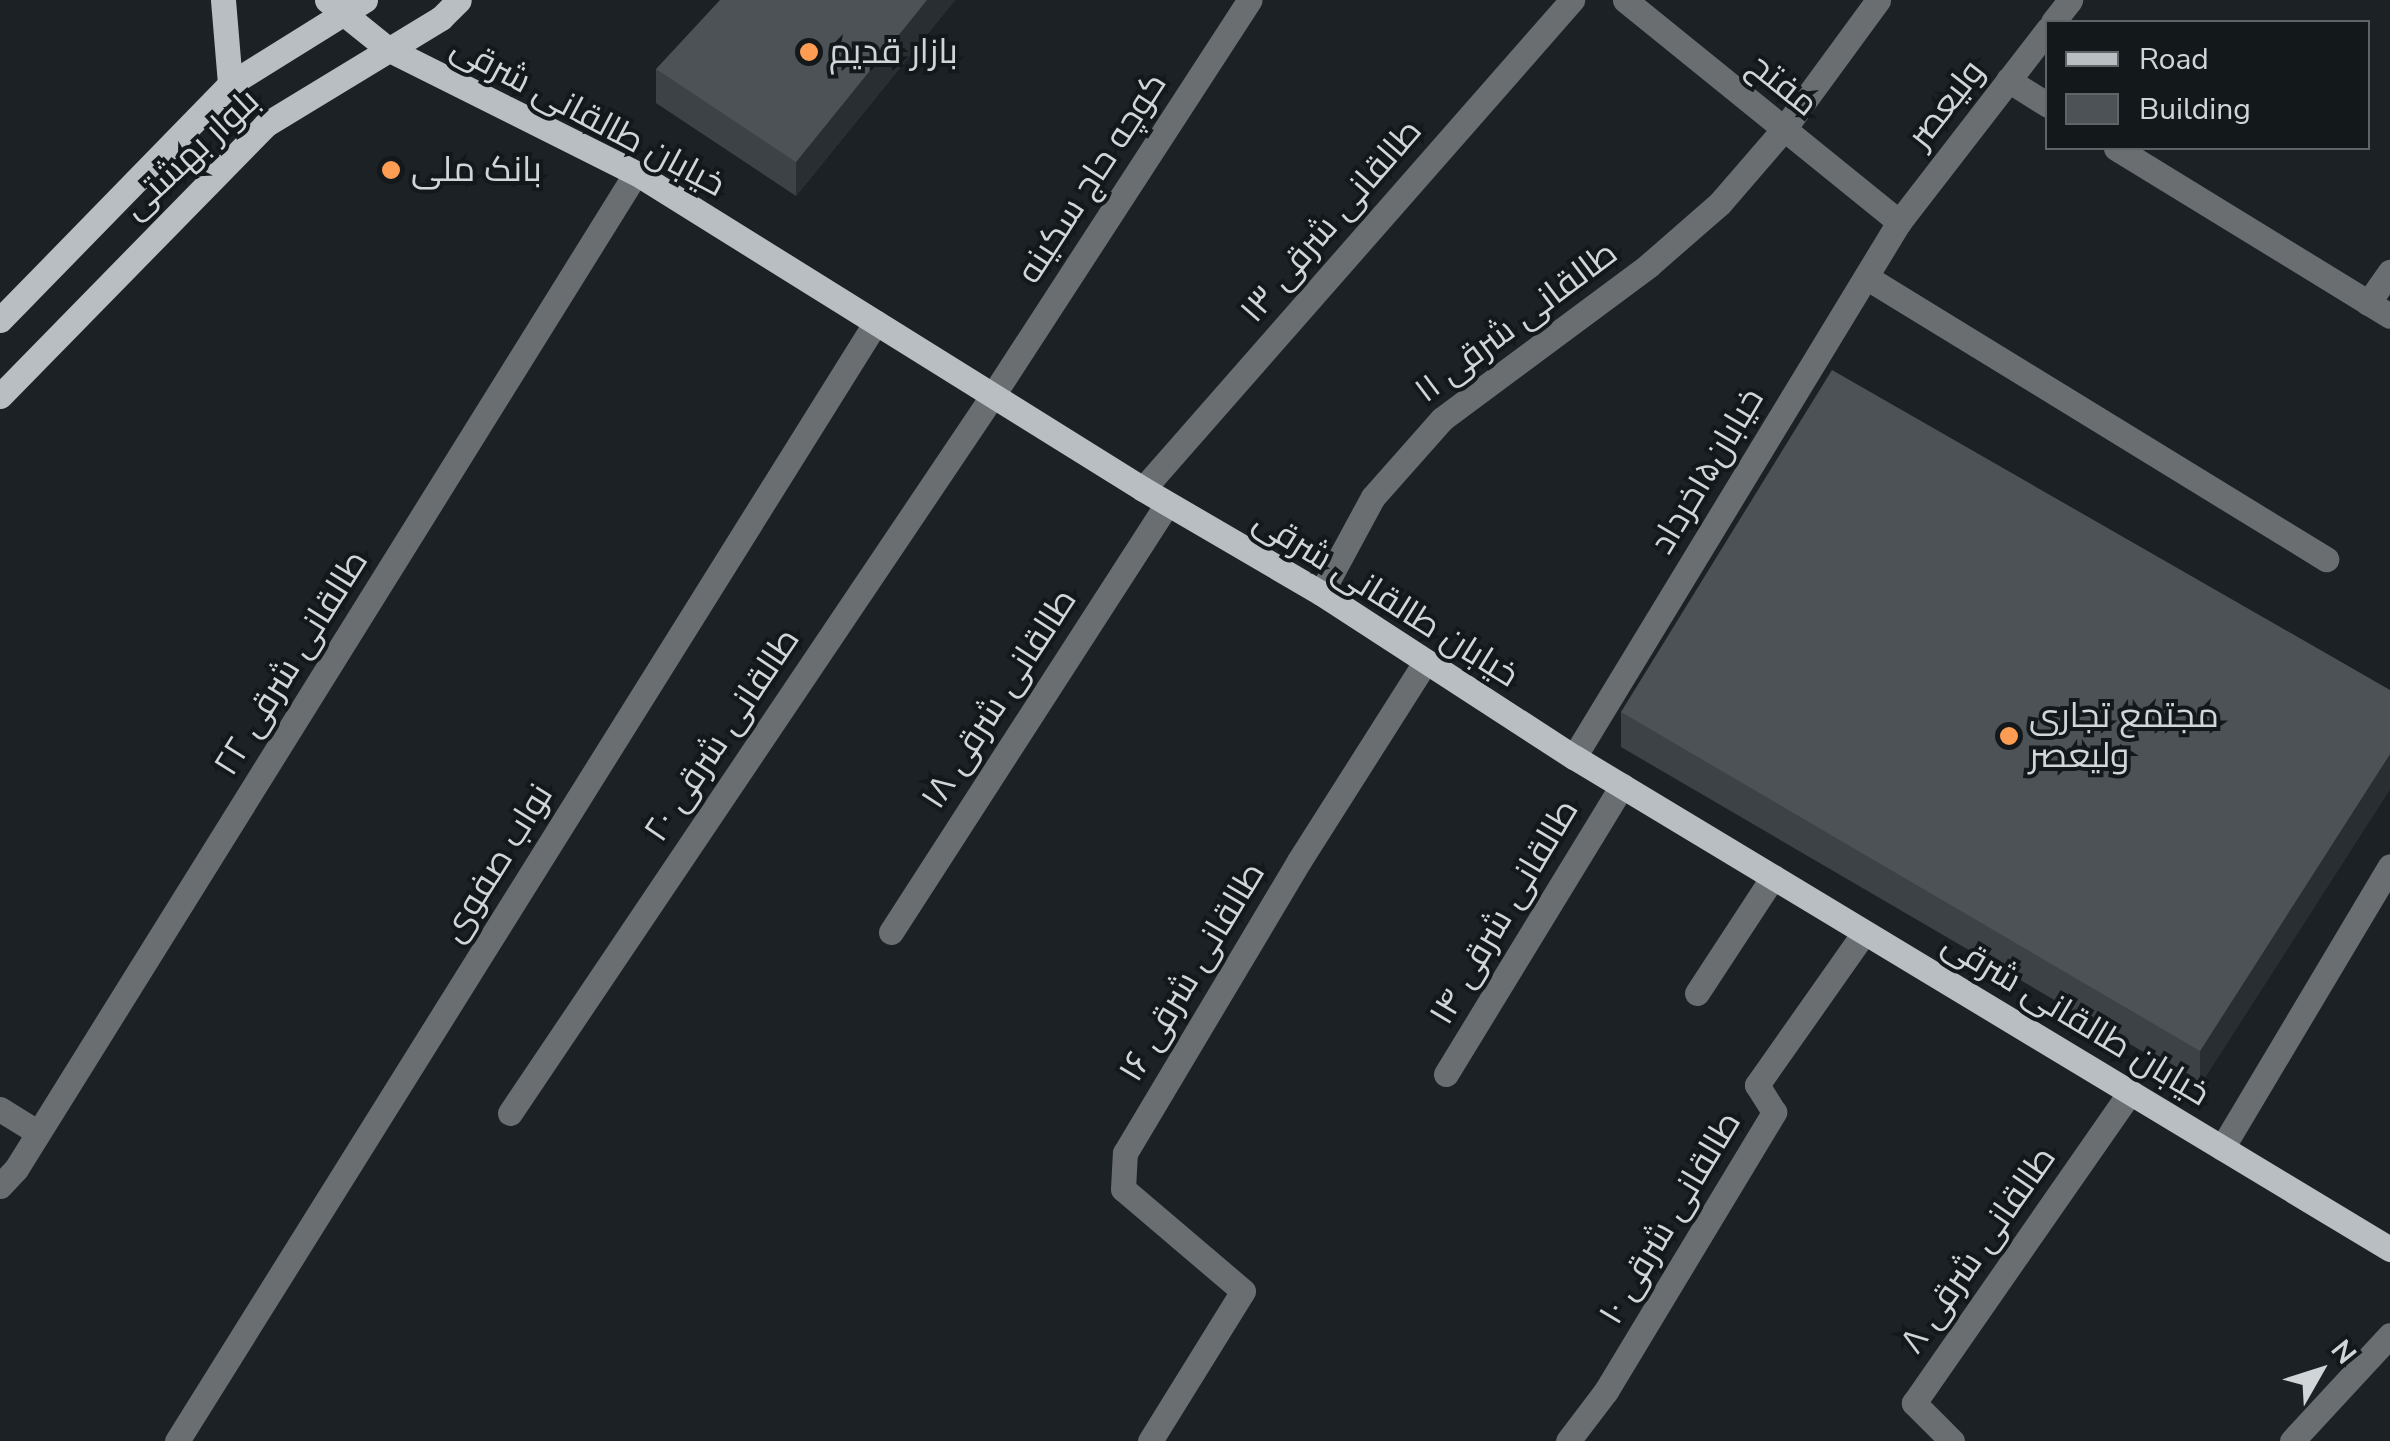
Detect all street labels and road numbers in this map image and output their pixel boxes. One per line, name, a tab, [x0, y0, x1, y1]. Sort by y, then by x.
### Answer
street label: خیابان طالقانی شرقی	[444, 26, 732, 206]
street label: مفتح	[1740, 44, 1826, 126]
street label: ولیعصر	[1899, 52, 1993, 156]
street label: کوچه حاج سکینه	[1008, 65, 1176, 291]
street label: بلوار بهشتی	[114, 80, 268, 228]
street label: طالقانی شرقی ۱۳	[1231, 111, 1431, 331]
street label: طالقانی شرقی ۱۱	[1406, 232, 1626, 412]
street label: خیابان۱۵خرداد	[1641, 380, 1773, 562]
street label: خیابان طالقانی شرقی	[1246, 500, 1526, 696]
street label: طالقانی شرقی ۲۲	[205, 543, 377, 783]
street label: طالقانی شرقی ۱۸	[912, 581, 1086, 817]
street label: طالقانی شرقی ۲۰	[635, 620, 809, 850]
street label: نواب صفوی	[432, 776, 562, 950]
street label: طالقانی شرقی ۱۴	[1420, 792, 1588, 1032]
street label: طالقانی شرقی ۱۶	[1110, 855, 1274, 1089]
street label: خیابان طالقانی شرقی	[1935, 923, 2217, 1115]
street label: طالقانی شرقی ۱۰	[1590, 1104, 1750, 1332]
street label: طالقانی شرقی ۸	[1891, 1138, 2065, 1362]

